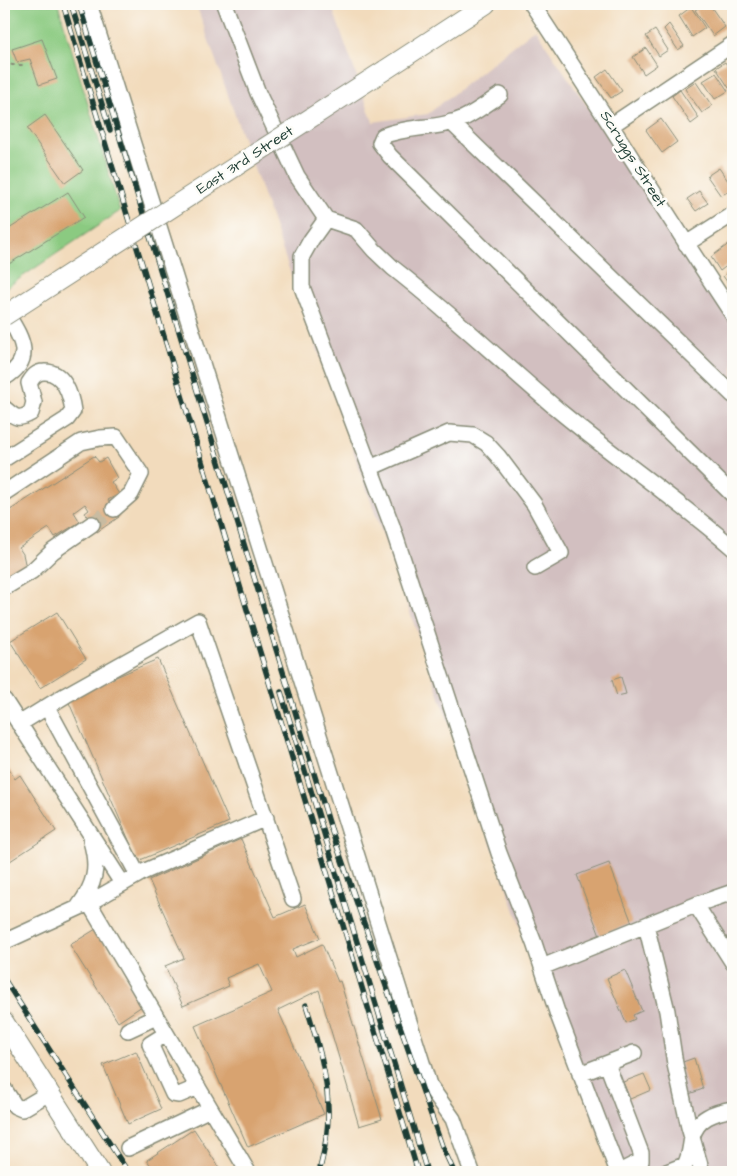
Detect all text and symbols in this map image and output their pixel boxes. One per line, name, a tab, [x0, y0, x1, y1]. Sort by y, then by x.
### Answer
street label: Scruggs Street	[594, 107, 671, 212]
street label: East 3rd Street	[192, 121, 298, 199]

